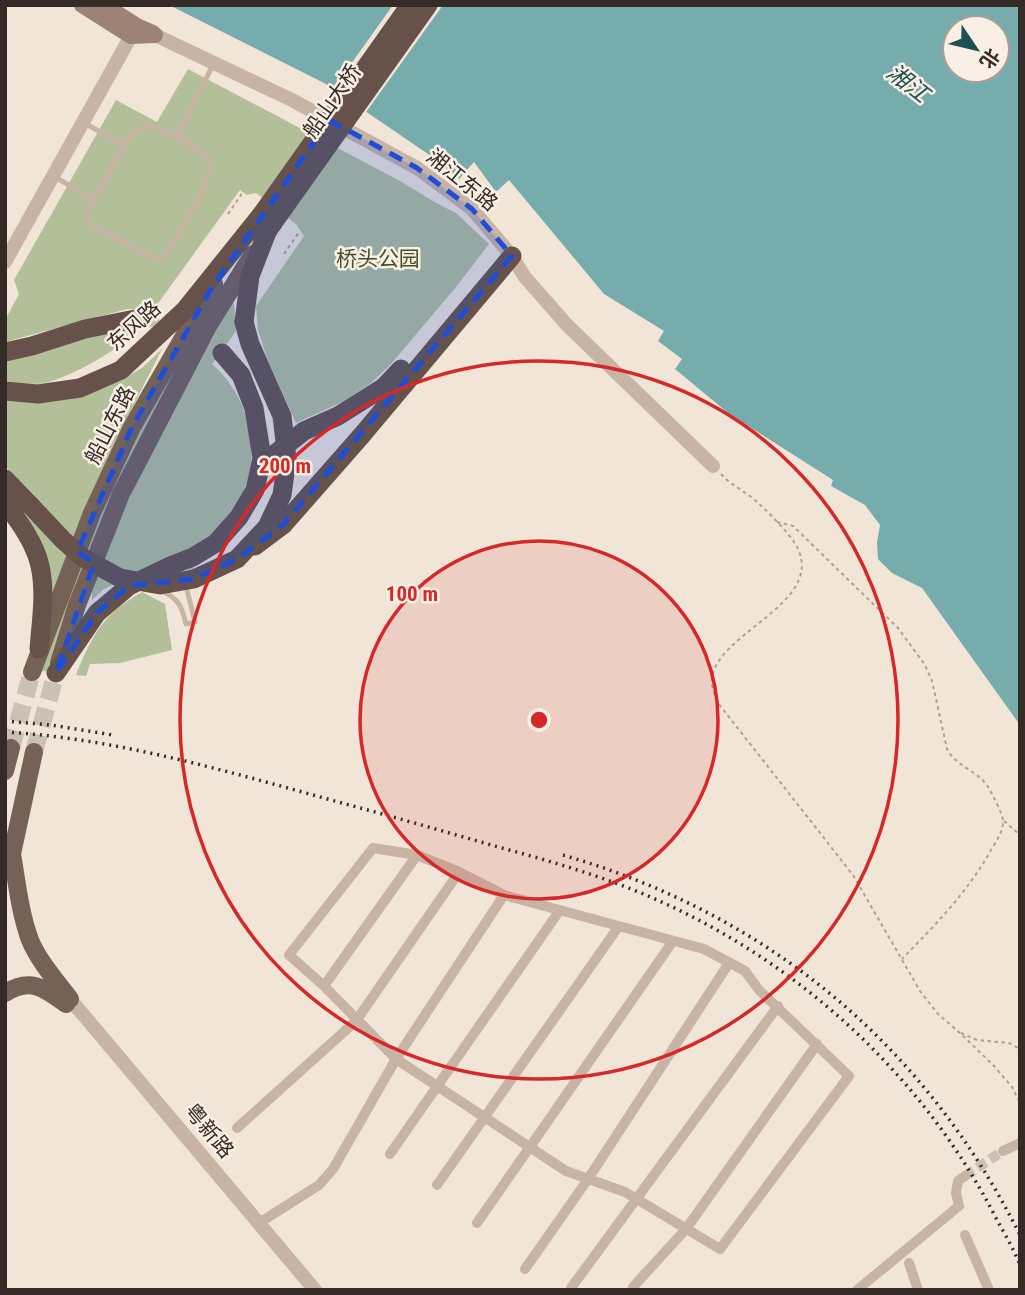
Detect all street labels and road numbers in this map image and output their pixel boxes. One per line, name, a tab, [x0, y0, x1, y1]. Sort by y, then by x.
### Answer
street label: 船山大桥	[298, 60, 366, 142]
street label: 湘江东路	[422, 144, 502, 216]
street label: 东风路	[103, 296, 165, 356]
street label: 船山东路	[80, 382, 140, 468]
street label: 粤新路	[180, 1099, 238, 1163]

